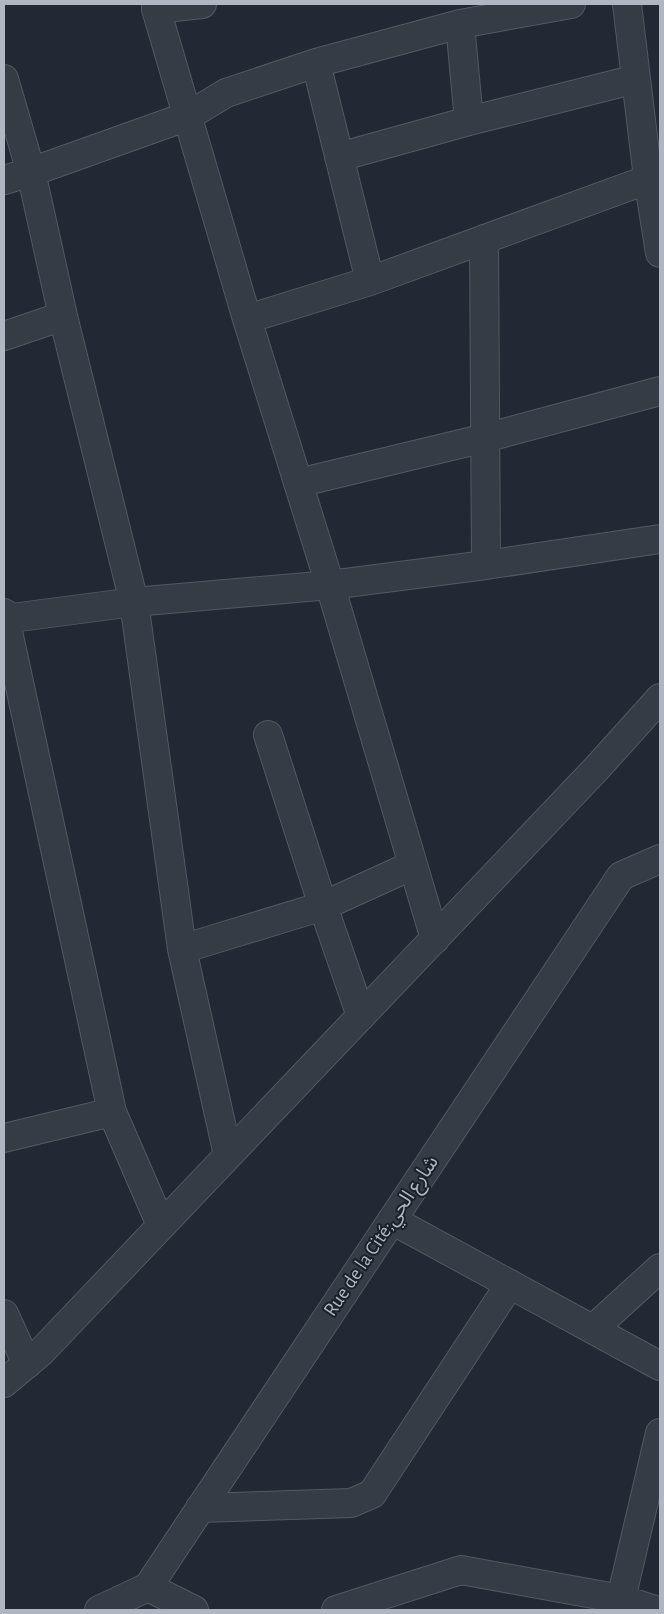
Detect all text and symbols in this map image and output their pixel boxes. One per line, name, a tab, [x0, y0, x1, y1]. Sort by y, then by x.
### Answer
street label: Rue de la Cité;شارع الحي	[320, 1152, 446, 1322]

